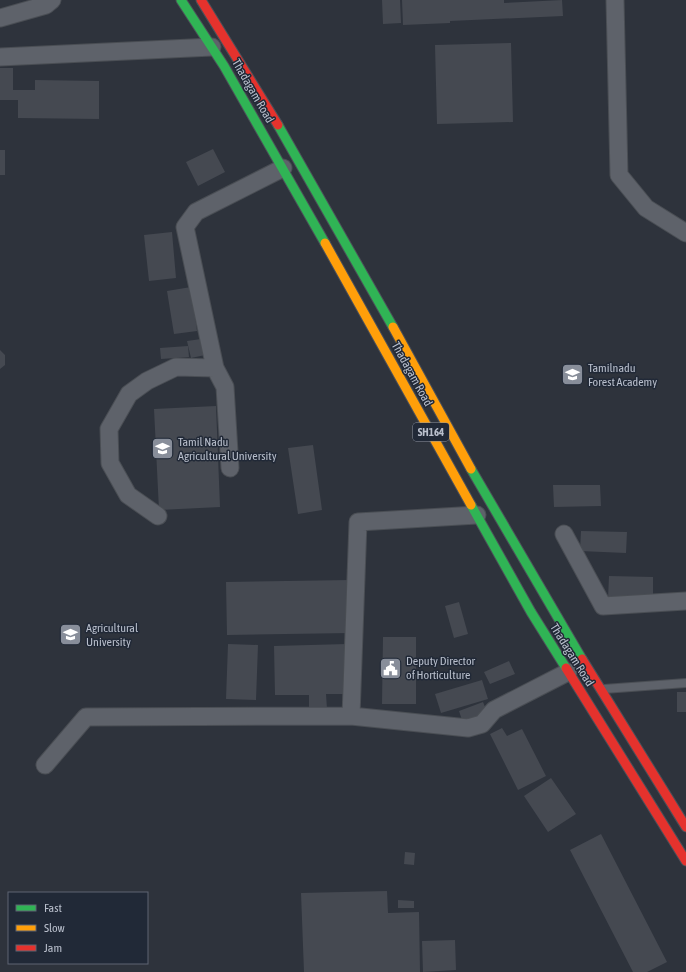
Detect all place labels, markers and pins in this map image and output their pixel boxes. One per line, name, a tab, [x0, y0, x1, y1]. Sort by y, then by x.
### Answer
place label: Tamilnadu Forest Academy	[588, 361, 657, 389]
school or university icon: Tamilnadu Forest Academy	[560, 362, 586, 388]
place label: Tamil Nadu Agricultural University	[178, 435, 277, 463]
school or university icon: Tamil Nadu Agricultural University	[150, 436, 176, 462]
place label: Agricultural University	[86, 621, 139, 649]
school or university icon: Agricultural University	[57, 622, 83, 648]
place label: Deputy Director of Horticulture	[406, 654, 476, 682]
public building icon: Deputy Director of Horticulture	[378, 655, 404, 681]

